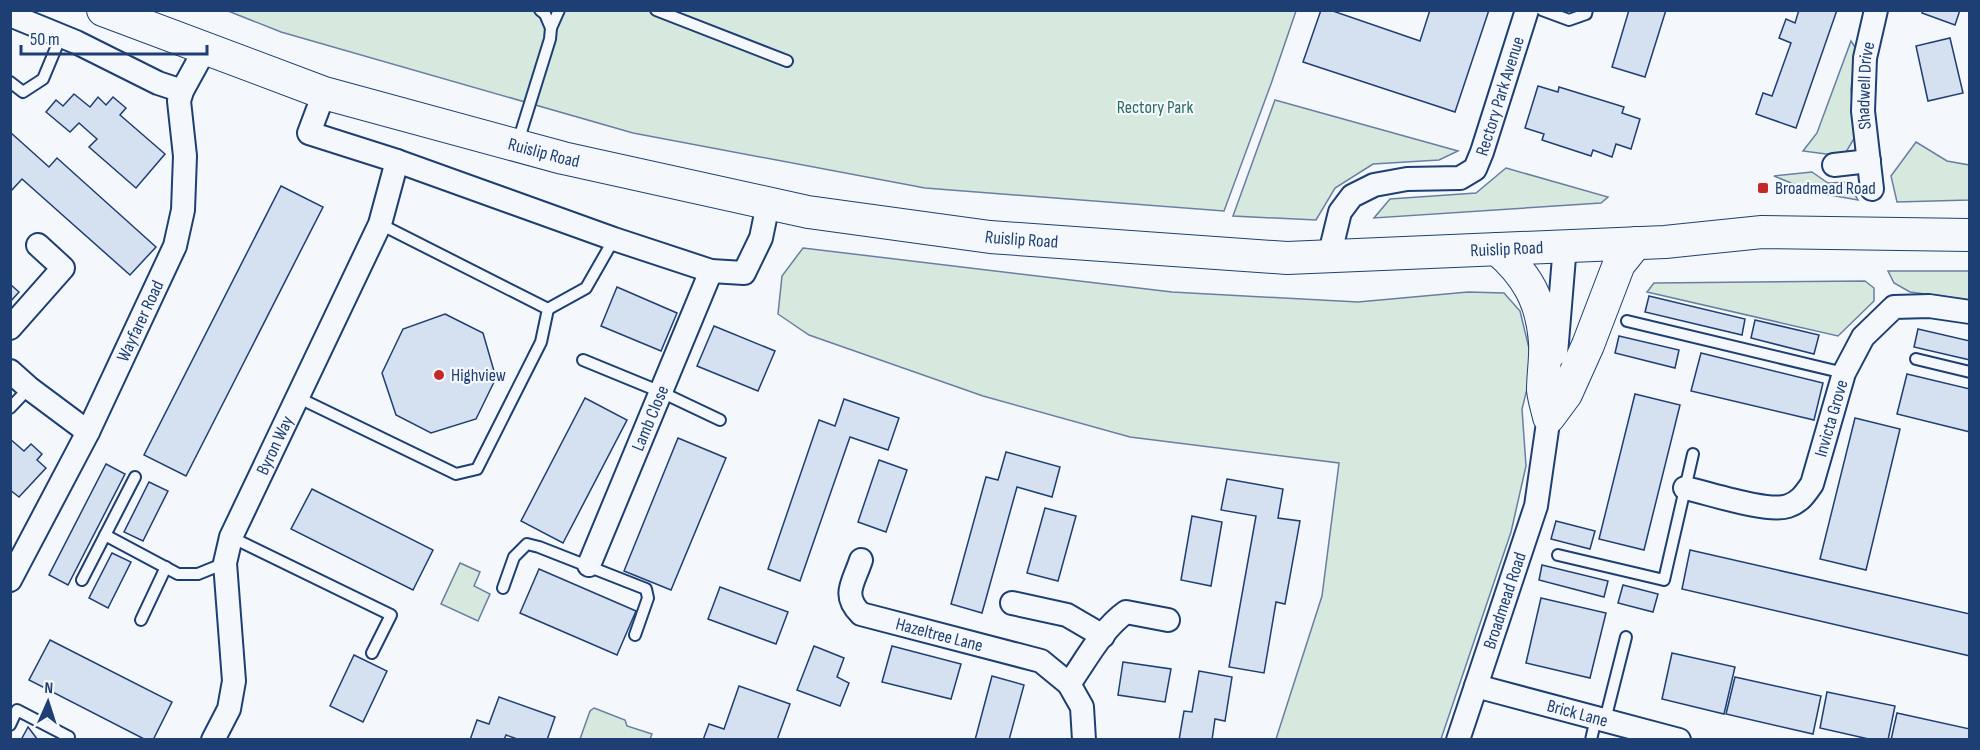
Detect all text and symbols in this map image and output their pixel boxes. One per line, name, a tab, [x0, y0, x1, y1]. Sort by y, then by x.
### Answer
scale bar	[21, 18, 207, 56]
text: 50 m	[30, 29, 60, 50]
street label: Rectory Park Avenue	[1471, 34, 1528, 158]
street label: Shadwell Drive	[1852, 40, 1879, 131]
park label: Rectory Park	[1117, 97, 1193, 118]
street label: Ruislip Road	[506, 133, 582, 172]
place label: Broadmead Road	[1775, 178, 1876, 199]
marker: Broadmead Road	[1756, 181, 1770, 195]
street label: Ruislip Road	[984, 226, 1059, 252]
street label: Ruislip Road	[1470, 237, 1544, 261]
street label: Wayfarer Road	[112, 277, 168, 365]
place label: Highview	[451, 365, 506, 386]
marker: Highview	[432, 368, 446, 382]
street label: Invicta Grove	[1810, 377, 1852, 459]
street label: Lamb Close	[627, 382, 673, 454]
street label: Byron Way	[252, 412, 298, 478]
street label: Broadmead Road	[1479, 549, 1530, 652]
street label: Hazeltree Lane	[894, 613, 985, 656]
north arrow	[18, 672, 78, 732]
text: N	[44, 679, 53, 698]
street label: Brick Lane	[1545, 695, 1610, 731]

